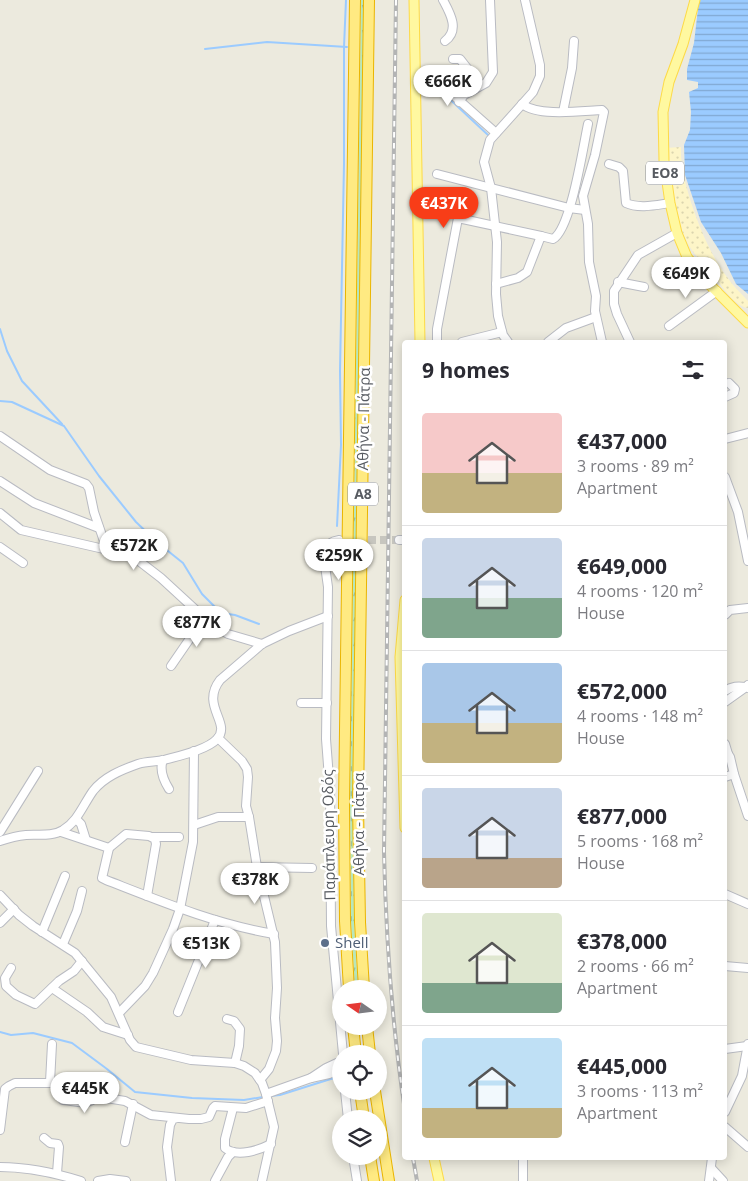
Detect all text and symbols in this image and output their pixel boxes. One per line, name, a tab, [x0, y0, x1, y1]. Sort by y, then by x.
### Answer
pin: €666K	[413, 64, 483, 107]
text: €666K	[424, 70, 472, 92]
road number: ΕΟ8	[646, 162, 684, 184]
pin: €437K	[409, 186, 479, 229]
text: €437K	[420, 192, 468, 214]
pin: €649K	[651, 256, 721, 299]
text: €649K	[662, 262, 710, 284]
text: 9 homes	[422, 356, 510, 384]
icon: filters	[679, 356, 707, 384]
street label: Αθήνα - Πάτρα	[352, 367, 374, 471]
text: €437,000	[577, 427, 667, 455]
icon: home	[462, 433, 522, 493]
text: 3 rooms · 89 m²	[577, 455, 694, 477]
text: Apartment	[577, 477, 657, 499]
road number: Α8	[348, 482, 378, 506]
pin: €572K	[99, 528, 169, 571]
text: €572K	[110, 534, 158, 556]
pin: €259K	[304, 538, 374, 581]
text: €259K	[315, 544, 363, 566]
text: €649,000	[577, 552, 667, 580]
icon: home	[462, 558, 522, 618]
text: 4 rooms · 120 m²	[577, 580, 703, 602]
text: House	[577, 602, 625, 624]
pin: €877K	[162, 606, 232, 648]
text: €877K	[173, 611, 221, 633]
text: €572,000	[577, 677, 667, 705]
icon: home	[462, 683, 522, 743]
text: 4 rooms · 148 m²	[577, 705, 703, 727]
text: House	[577, 727, 625, 749]
street label: Παράπλευρη Οδός	[317, 769, 339, 901]
street label: Αθήνα - Πάτρα	[348, 773, 368, 875]
text: €877,000	[577, 802, 667, 830]
icon: home	[462, 808, 522, 868]
text: 5 rooms · 168 m²	[577, 830, 703, 852]
text: House	[577, 852, 625, 874]
pin: €378K	[220, 862, 290, 905]
text: €378K	[231, 868, 279, 890]
pin: €513K	[171, 926, 241, 969]
text: €378,000	[577, 927, 667, 955]
text: €513K	[182, 932, 230, 954]
place label: Shell	[335, 932, 368, 952]
icon: home	[462, 933, 522, 993]
marker: Shell	[319, 937, 331, 949]
text: 2 rooms · 66 m²	[577, 955, 694, 977]
text: Apartment	[577, 977, 657, 999]
north arrow	[332, 980, 388, 1035]
map controls	[332, 980, 387, 1165]
button: locate	[332, 1045, 387, 1100]
text: €445,000	[577, 1052, 667, 1080]
icon: home	[462, 1058, 522, 1118]
pin: €445K	[50, 1072, 120, 1114]
text: €445K	[61, 1077, 109, 1099]
text: 3 rooms · 113 m²	[577, 1080, 703, 1102]
text: Apartment	[577, 1102, 657, 1124]
button: layers	[332, 1110, 387, 1165]

